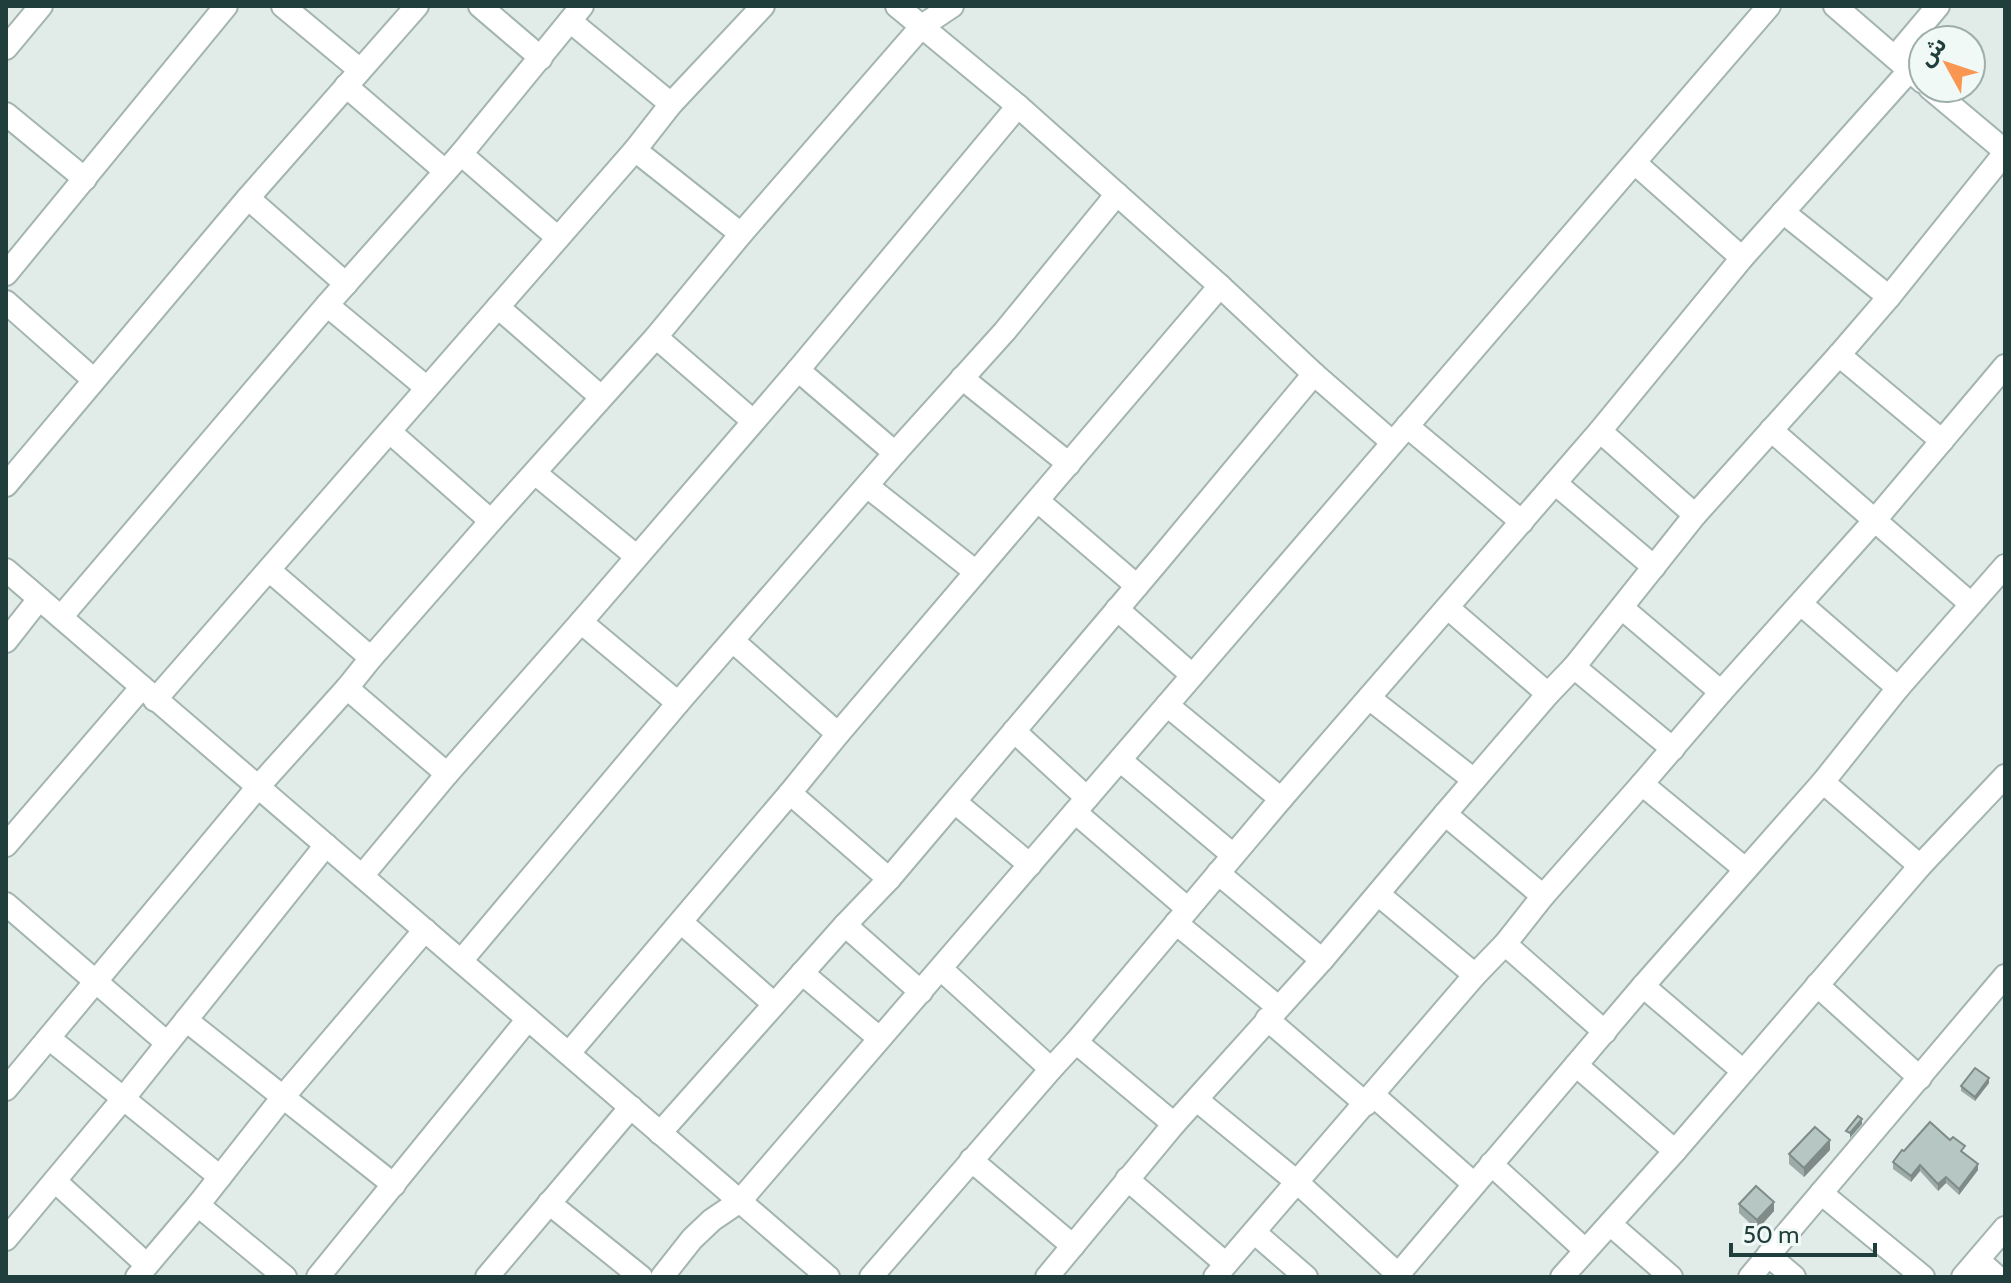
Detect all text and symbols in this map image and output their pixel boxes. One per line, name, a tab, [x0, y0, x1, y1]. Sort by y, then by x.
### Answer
north arrow	[1907, 24, 1987, 104]
text: ش	[1912, 31, 1952, 72]
scale bar	[1731, 1207, 1875, 1257]
text: 50 m	[1743, 1220, 1799, 1249]

